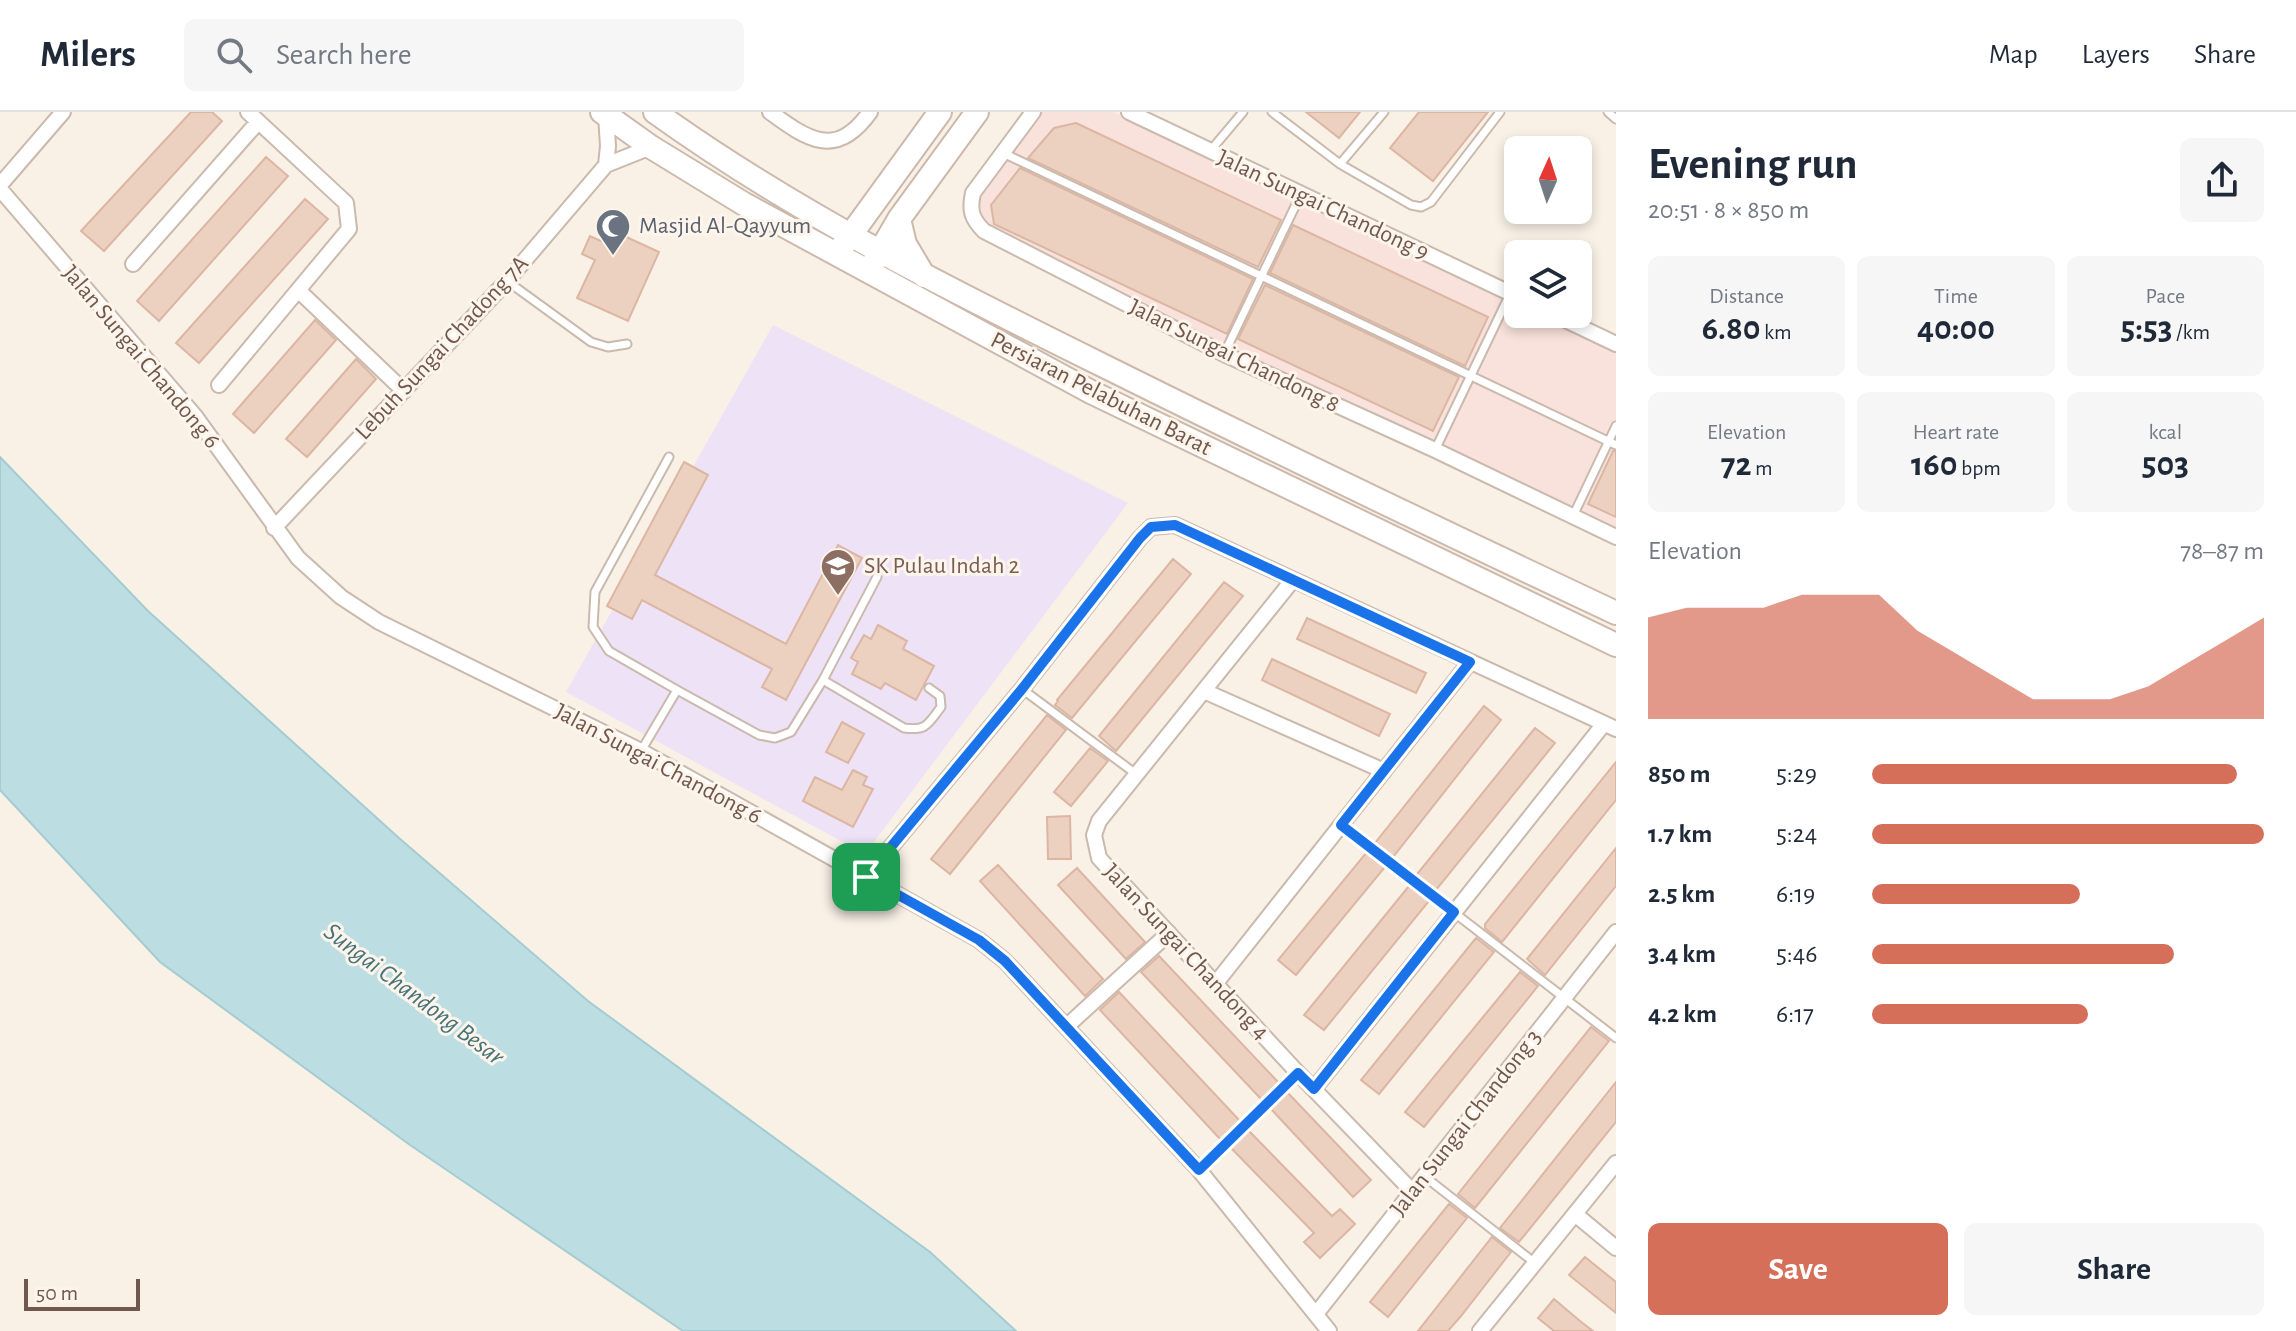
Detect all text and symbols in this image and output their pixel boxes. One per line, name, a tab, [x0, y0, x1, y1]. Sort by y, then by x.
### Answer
search box	[184, 19, 744, 91]
icon: search	[212, 33, 256, 77]
text: Milers	[40, 36, 136, 74]
text: Search here	[276, 40, 412, 70]
text: Map	[1989, 41, 2038, 69]
text: Layers	[2082, 41, 2150, 69]
text: Share	[2194, 41, 2256, 69]
north arrow	[1504, 136, 1592, 224]
map controls	[1504, 136, 1592, 328]
button: share	[2180, 138, 2264, 222]
text: Evening run	[1648, 143, 1857, 187]
street label: Jalan Sungai Chandong 9	[1213, 145, 1433, 265]
text: 20:51 · 8 × 850 m	[1648, 197, 1809, 223]
mosque icon: Masjid Al-Qayyum	[594, 207, 632, 257]
place label: Masjid Al-Qayyum	[639, 214, 811, 238]
button: layers	[1504, 240, 1592, 328]
street label: Lebuh Sungai Chadong 7A	[351, 251, 533, 445]
street label: Jalan Sungai Chandong 6	[58, 261, 224, 453]
text: Distance	[1709, 285, 1784, 307]
text: Time	[1934, 285, 1978, 307]
text: Pace	[2146, 285, 2185, 307]
street label: Jalan Sungai Chandong 8	[1125, 295, 1343, 417]
text: 6.80	[1702, 312, 1760, 346]
text: 40:00	[1917, 312, 1995, 346]
text: 5:53	[2121, 312, 2172, 346]
text: km	[1760, 321, 1792, 343]
text: /km	[2172, 321, 2210, 343]
street label: Persiaran Pelabuhan Barat	[987, 328, 1216, 460]
text: Elevation	[1707, 421, 1786, 443]
text: Heart rate	[1913, 421, 1999, 443]
text: kcal	[2149, 421, 2182, 443]
text: 72	[1721, 448, 1751, 482]
text: 160	[1911, 448, 1957, 482]
text: 503	[2142, 448, 2189, 482]
text: m	[1751, 457, 1773, 479]
text: bpm	[1957, 457, 2001, 479]
text: Elevation	[1648, 538, 1742, 564]
text: 78–87 m	[2180, 538, 2264, 564]
school or university icon: SK Pulau Indah 2	[819, 547, 857, 597]
place label: SK Pulau Indah 2	[864, 554, 1020, 578]
street label: Jalan Sungai Chandong 6	[551, 699, 765, 829]
text: 850 m	[1648, 761, 1711, 787]
text: 5:29	[1776, 761, 1817, 787]
text: 1.7 km	[1648, 821, 1712, 847]
text: 5:24	[1776, 821, 1817, 847]
pin	[832, 843, 900, 911]
icon: arrive	[844, 855, 888, 899]
street label: Jalan Sungai Chandong 4	[1099, 859, 1273, 1045]
text: 2.5 km	[1648, 881, 1715, 907]
text: 6:19	[1776, 881, 1815, 907]
water label: Sungai Chandong Besar	[319, 918, 510, 1071]
text: 3.4 km	[1648, 941, 1716, 967]
text: 5:46	[1776, 941, 1818, 967]
text: 4.2 km	[1648, 1001, 1717, 1027]
text: 6:17	[1776, 1001, 1814, 1027]
street label: Jalan Sungai Chandong 3	[1386, 1025, 1546, 1221]
button: Save	[1648, 1223, 1948, 1315]
button: Share	[1964, 1223, 2264, 1315]
scale bar	[24, 1275, 140, 1311]
text: 50 m	[36, 1282, 78, 1304]

